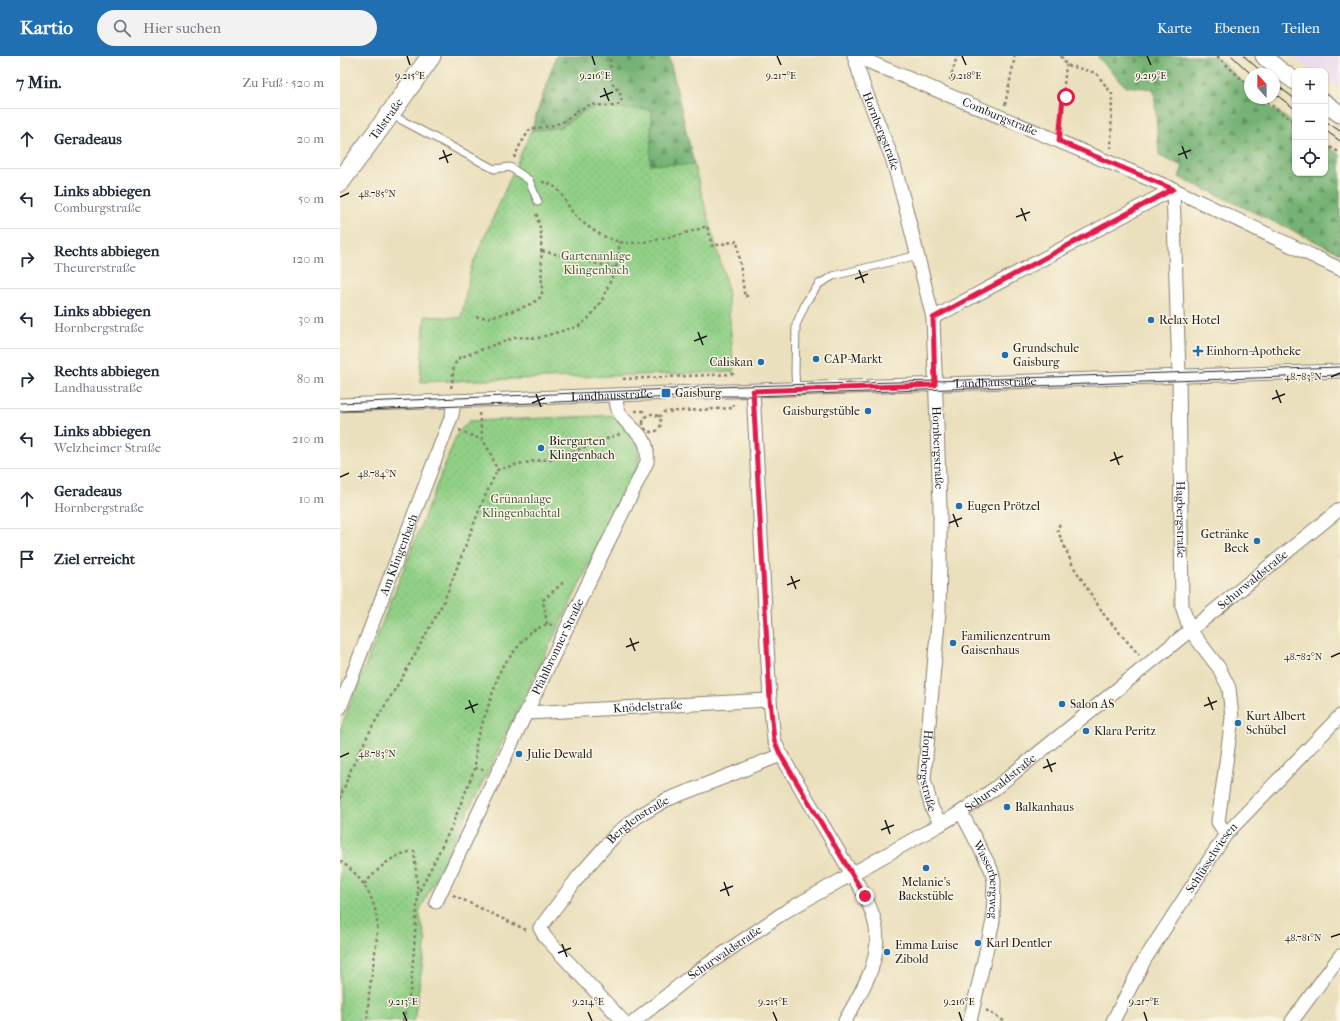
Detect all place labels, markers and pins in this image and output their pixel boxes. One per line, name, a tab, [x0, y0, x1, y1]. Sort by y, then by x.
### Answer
place label: Relax Hotel	[1159, 313, 1221, 327]
marker: Relax Hotel	[1146, 315, 1156, 325]
place label: Grundschule Gaisburg	[1013, 341, 1079, 369]
place label: Einhorn-Apotheke	[1206, 344, 1301, 358]
marker: Einhorn-Apotheke	[1193, 346, 1203, 356]
marker: Grundschule Gaisburg	[1000, 350, 1010, 360]
place label: CAP-Markt	[824, 352, 883, 366]
marker: CAP-Markt	[811, 354, 821, 364]
place label: Caliskan	[709, 355, 753, 369]
marker: Caliskan	[756, 357, 766, 367]
place label: Gaisburg	[675, 386, 722, 400]
marker: Gaisburg	[660, 387, 672, 399]
place label: Gaisburgstüble	[783, 404, 860, 418]
marker: Gaisburgstüble	[863, 406, 873, 416]
place label: Biergarten Klingenbach	[549, 434, 615, 462]
marker: Biergarten Klingenbach	[536, 443, 546, 453]
place label: Eugen Prötzel	[967, 499, 1041, 513]
marker: Eugen Prötzel	[954, 501, 964, 511]
place label: Getränke Beck	[1201, 527, 1250, 555]
marker: Getränke Beck	[1252, 536, 1262, 546]
place label: Familienzentrum Gaisenhaus	[961, 629, 1050, 657]
marker: Familienzentrum Gaisenhaus	[948, 638, 958, 648]
place label: Salon AS	[1070, 697, 1115, 711]
marker: Salon AS	[1057, 699, 1067, 709]
place label: Kurt Albert Schübel	[1246, 709, 1307, 737]
marker: Kurt Albert Schübel	[1233, 718, 1243, 728]
place label: Klara Peritz	[1094, 724, 1157, 738]
marker: Klara Peritz	[1081, 726, 1091, 736]
place label: Julie Dewald	[526, 747, 593, 761]
marker: Julie Dewald	[514, 749, 524, 759]
place label: Balkanhaus	[1015, 800, 1074, 814]
marker: Balkanhaus	[1002, 802, 1012, 812]
marker: Melanie's Backstüble	[921, 863, 931, 873]
place label: Melanie's Backstüble	[898, 875, 954, 903]
place label: Karl Dentler	[986, 936, 1053, 950]
place label: Emma Luise Zibold	[895, 938, 958, 966]
marker: Karl Dentler	[973, 938, 983, 948]
marker: Emma Luise Zibold	[882, 947, 892, 957]

